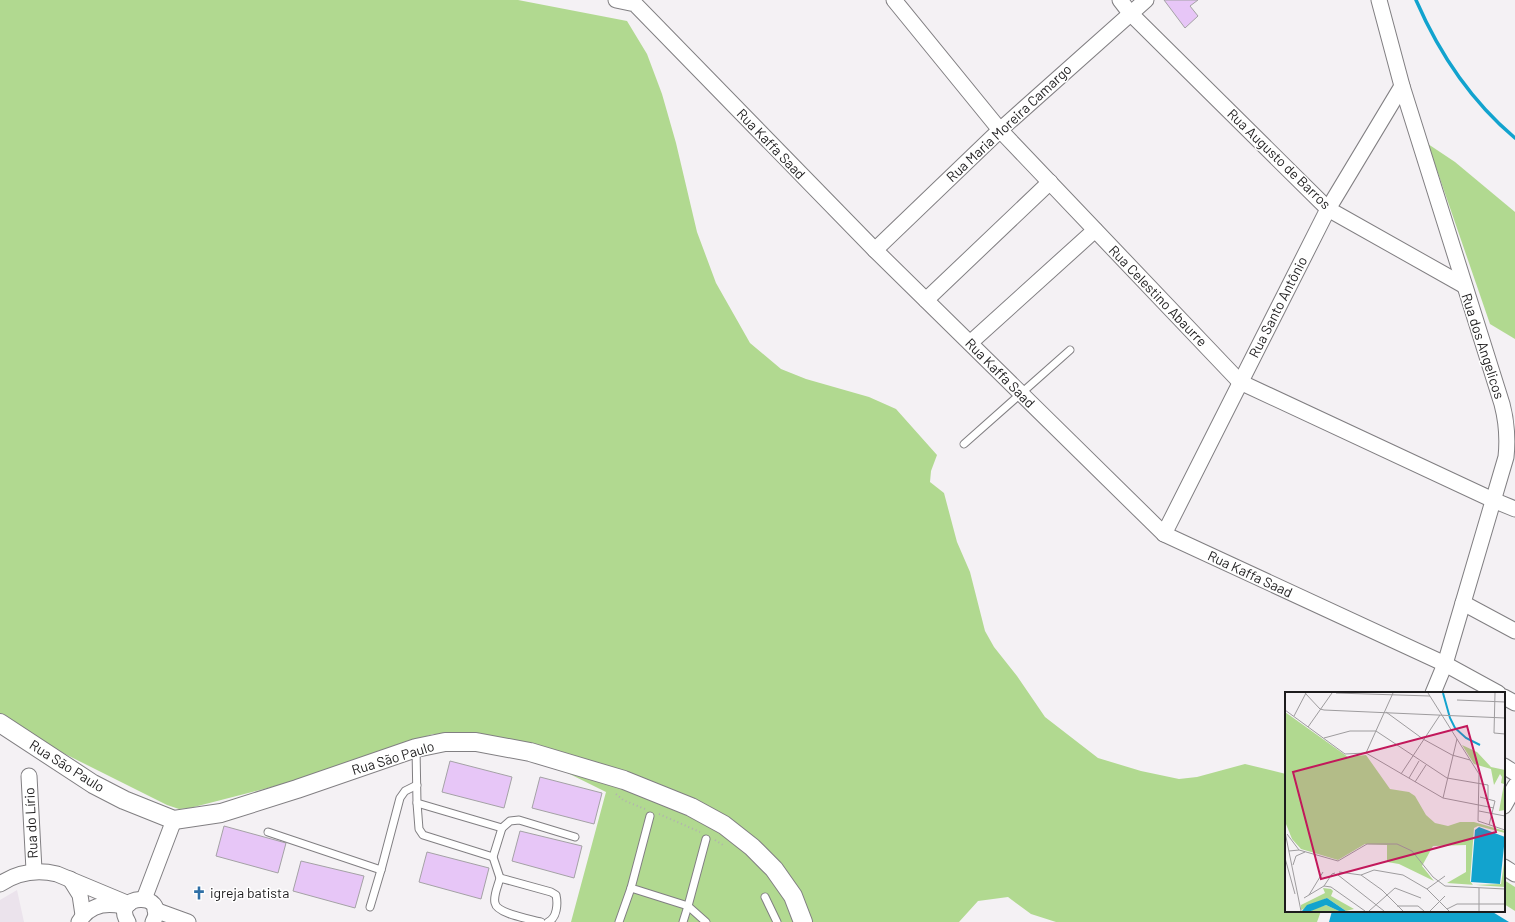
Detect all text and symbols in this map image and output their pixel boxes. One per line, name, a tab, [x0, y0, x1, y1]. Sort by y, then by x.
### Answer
street label: Rua Maria Moreira Camargo	[943, 60, 1075, 185]
street label: Rua Kaffa Saad	[733, 105, 809, 182]
street label: Rua Augusto de Barros	[1224, 105, 1335, 213]
street label: Rua Celestino Abaurre	[1106, 241, 1211, 350]
street label: Rua Santo Antônio	[1245, 253, 1310, 360]
street label: Rua dos Angelicos	[1458, 291, 1509, 401]
street label: Rua Kaffa Saad	[962, 334, 1039, 411]
street label: Rua Kaffa Saad	[1205, 547, 1295, 601]
inset map	[1285, 692, 1505, 912]
street label: Rua São Paulo	[27, 736, 108, 795]
street label: Rua São Paulo	[350, 737, 436, 778]
street label: Rua do Lírio	[20, 787, 41, 859]
place label: igreja batista	[210, 884, 289, 901]
church icon: igreja batista	[191, 885, 207, 901]

